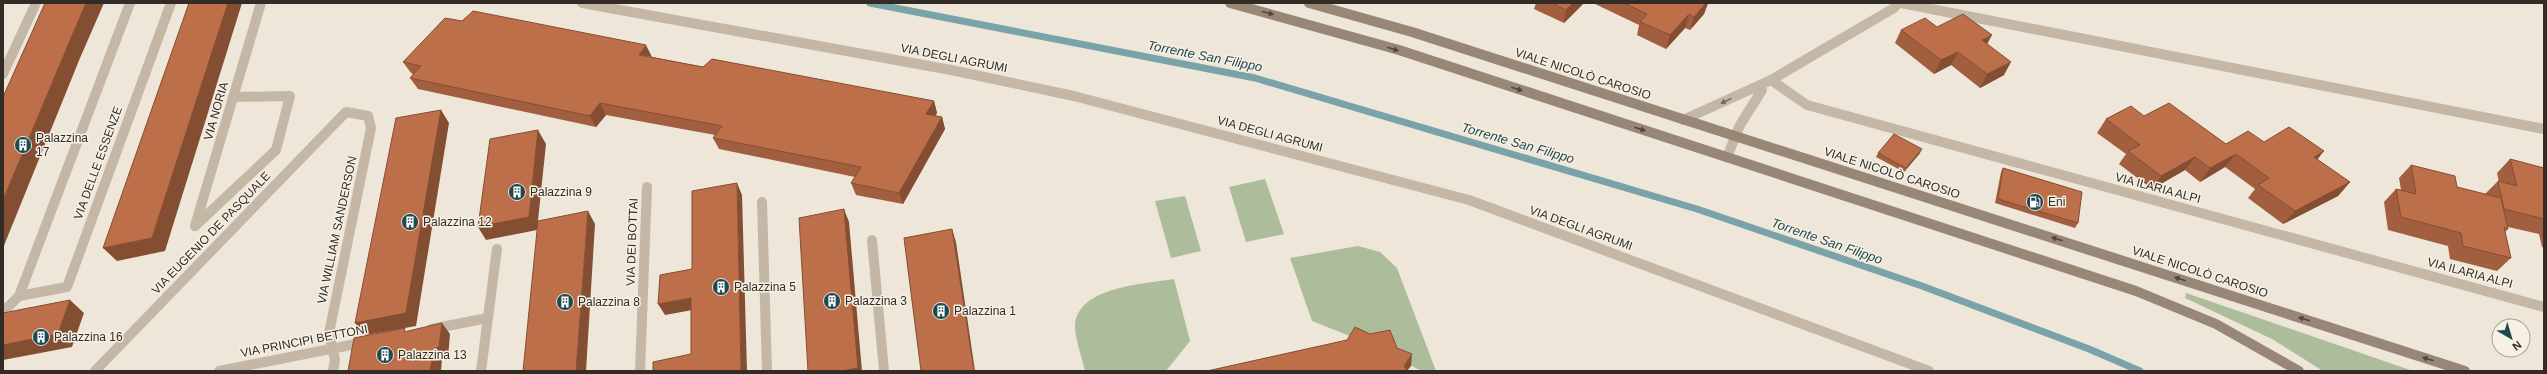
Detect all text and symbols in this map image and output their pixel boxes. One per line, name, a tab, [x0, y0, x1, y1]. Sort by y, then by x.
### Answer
one-way arrow	[1262, 10, 1274, 16]
water label: Torrente San Filippo	[1146, 38, 1264, 74]
street label: VIA DEGLI AGRUMI	[899, 41, 1009, 75]
street label: VIALE NICOLÒ CAROSIO	[1513, 44, 1653, 103]
one-way arrow	[1387, 46, 1399, 52]
street label: VIA NORIA	[201, 80, 231, 142]
one-way arrow	[1511, 86, 1523, 92]
one-way arrow	[1720, 98, 1731, 104]
street label: VIA DELLE ESSENZE	[71, 105, 125, 221]
street label: VIA DEGLI AGRUMI	[1216, 113, 1324, 155]
water label: Torrente San Filippo	[1460, 120, 1576, 166]
one-way arrow	[1634, 126, 1646, 132]
place label: Palazzina 17	[36, 131, 88, 159]
building icon: Palazzina 17	[13, 135, 33, 155]
street label: VIALE NICOLÒ CAROSIO	[1822, 143, 1962, 202]
street label: VIA WILLIAM SANDERSON	[314, 155, 360, 305]
street label: VIA EUGENIO DE PASQUALE	[149, 169, 273, 297]
street label: VIA ILARIA ALPI	[2114, 170, 2202, 206]
building icon: Palazzina 9	[507, 182, 527, 202]
place label: Palazzina 9	[530, 185, 592, 199]
fuel station icon: Eni	[2025, 192, 2045, 212]
place label: Eni	[2048, 195, 2065, 209]
street label: VIA DEI BOTTAI	[623, 198, 641, 286]
street label: VIA DEGLI AGRUMI	[1528, 203, 1634, 253]
building icon: Palazzina 12	[400, 212, 420, 232]
place label: Palazzina 12	[423, 215, 492, 229]
water label: Torrente San Filippo	[1769, 215, 1885, 267]
one-way arrow	[2050, 236, 2062, 242]
street label: VIALE NICOLÒ CAROSIO	[2130, 242, 2270, 301]
street label: VIA ILARIA ALPI	[2426, 255, 2514, 291]
one-way arrow	[2174, 276, 2186, 282]
building icon: Palazzina 5	[711, 277, 731, 297]
place label: Palazzina 5	[734, 280, 796, 294]
building icon: Palazzina 3	[822, 291, 842, 311]
building icon: Palazzina 8	[555, 292, 575, 312]
place label: Palazzina 3	[845, 294, 907, 308]
place label: Palazzina 8	[578, 295, 640, 309]
building icon: Palazzina 1	[931, 301, 951, 321]
place label: Palazzina 1	[954, 304, 1016, 318]
one-way arrow	[2298, 316, 2310, 322]
north arrow	[2491, 318, 2531, 358]
street label: VIA PRINCIPI BETTONI	[239, 322, 369, 360]
building icon: Palazzina 16	[31, 327, 51, 347]
place label: Palazzina 16	[54, 330, 123, 344]
text: N	[2510, 339, 2524, 353]
building icon: Palazzina 13	[375, 345, 395, 365]
place label: Palazzina 13	[398, 348, 467, 362]
one-way arrow	[2421, 356, 2433, 362]

